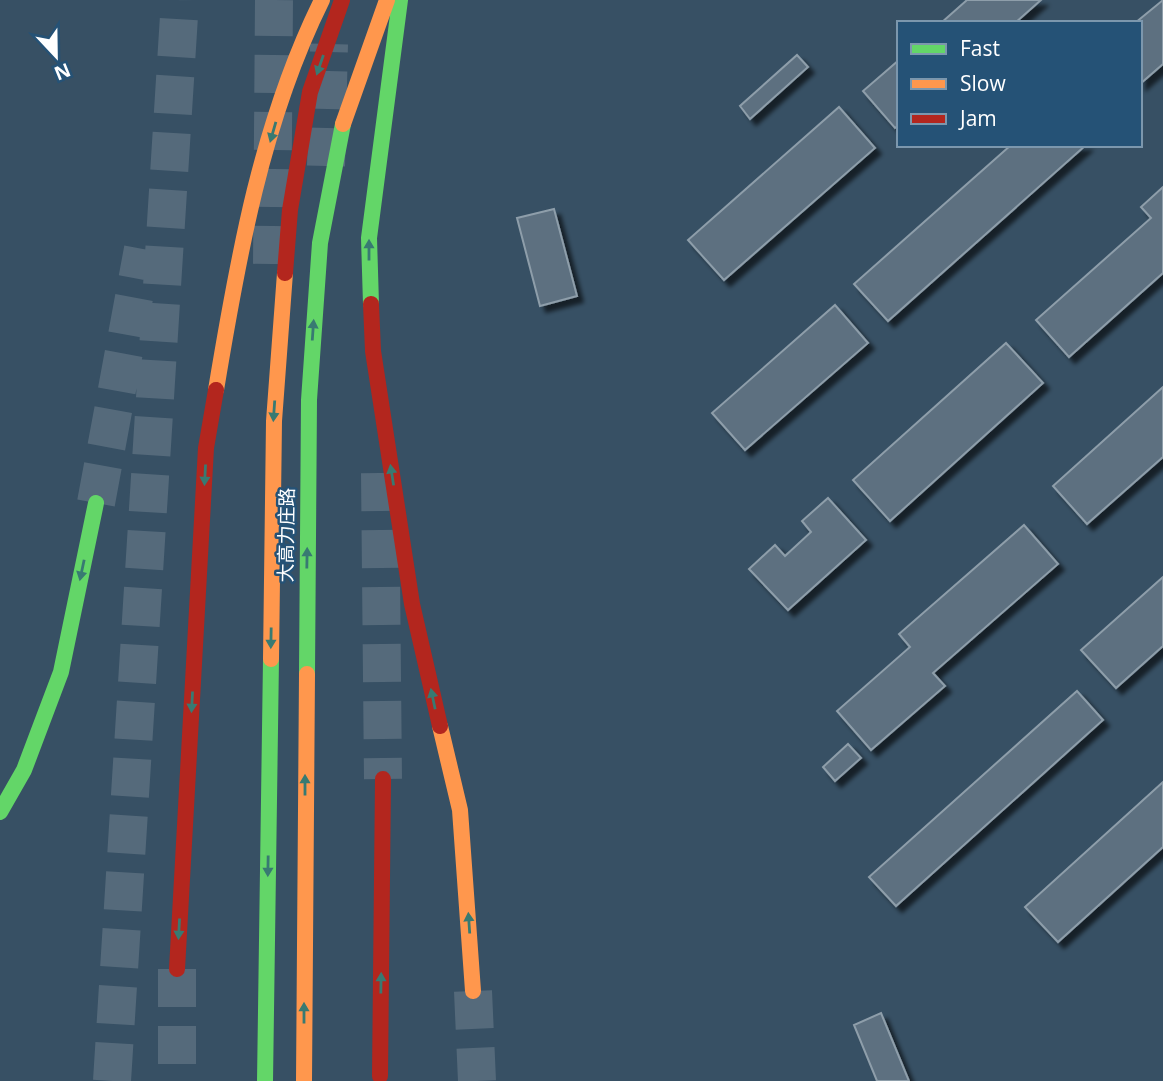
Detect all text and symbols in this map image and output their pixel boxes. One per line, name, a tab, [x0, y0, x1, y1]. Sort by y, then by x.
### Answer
north arrow	[21, 21, 91, 91]
legend	[897, 21, 1142, 147]
text: Fast	[960, 34, 1000, 62]
one-way arrow	[314, 54, 325, 75]
text: N	[50, 57, 74, 87]
text: Slow	[960, 69, 1006, 97]
text: Jam	[958, 104, 997, 132]
one-way arrow	[267, 122, 277, 143]
one-way arrow	[363, 238, 375, 260]
one-way arrow	[308, 319, 319, 341]
one-way arrow	[269, 400, 280, 422]
one-way arrow	[199, 464, 210, 486]
one-way arrow	[386, 464, 397, 486]
street label: 大高力庄路	[272, 487, 300, 583]
one-way arrow	[301, 547, 313, 569]
one-way arrow	[77, 559, 88, 581]
one-way arrow	[265, 627, 277, 649]
one-way arrow	[427, 688, 438, 710]
one-way arrow	[186, 691, 197, 713]
one-way arrow	[299, 774, 311, 796]
one-way arrow	[262, 855, 274, 877]
one-way arrow	[463, 912, 474, 934]
one-way arrow	[173, 918, 184, 940]
one-way arrow	[375, 972, 387, 994]
one-way arrow	[298, 1002, 310, 1024]

